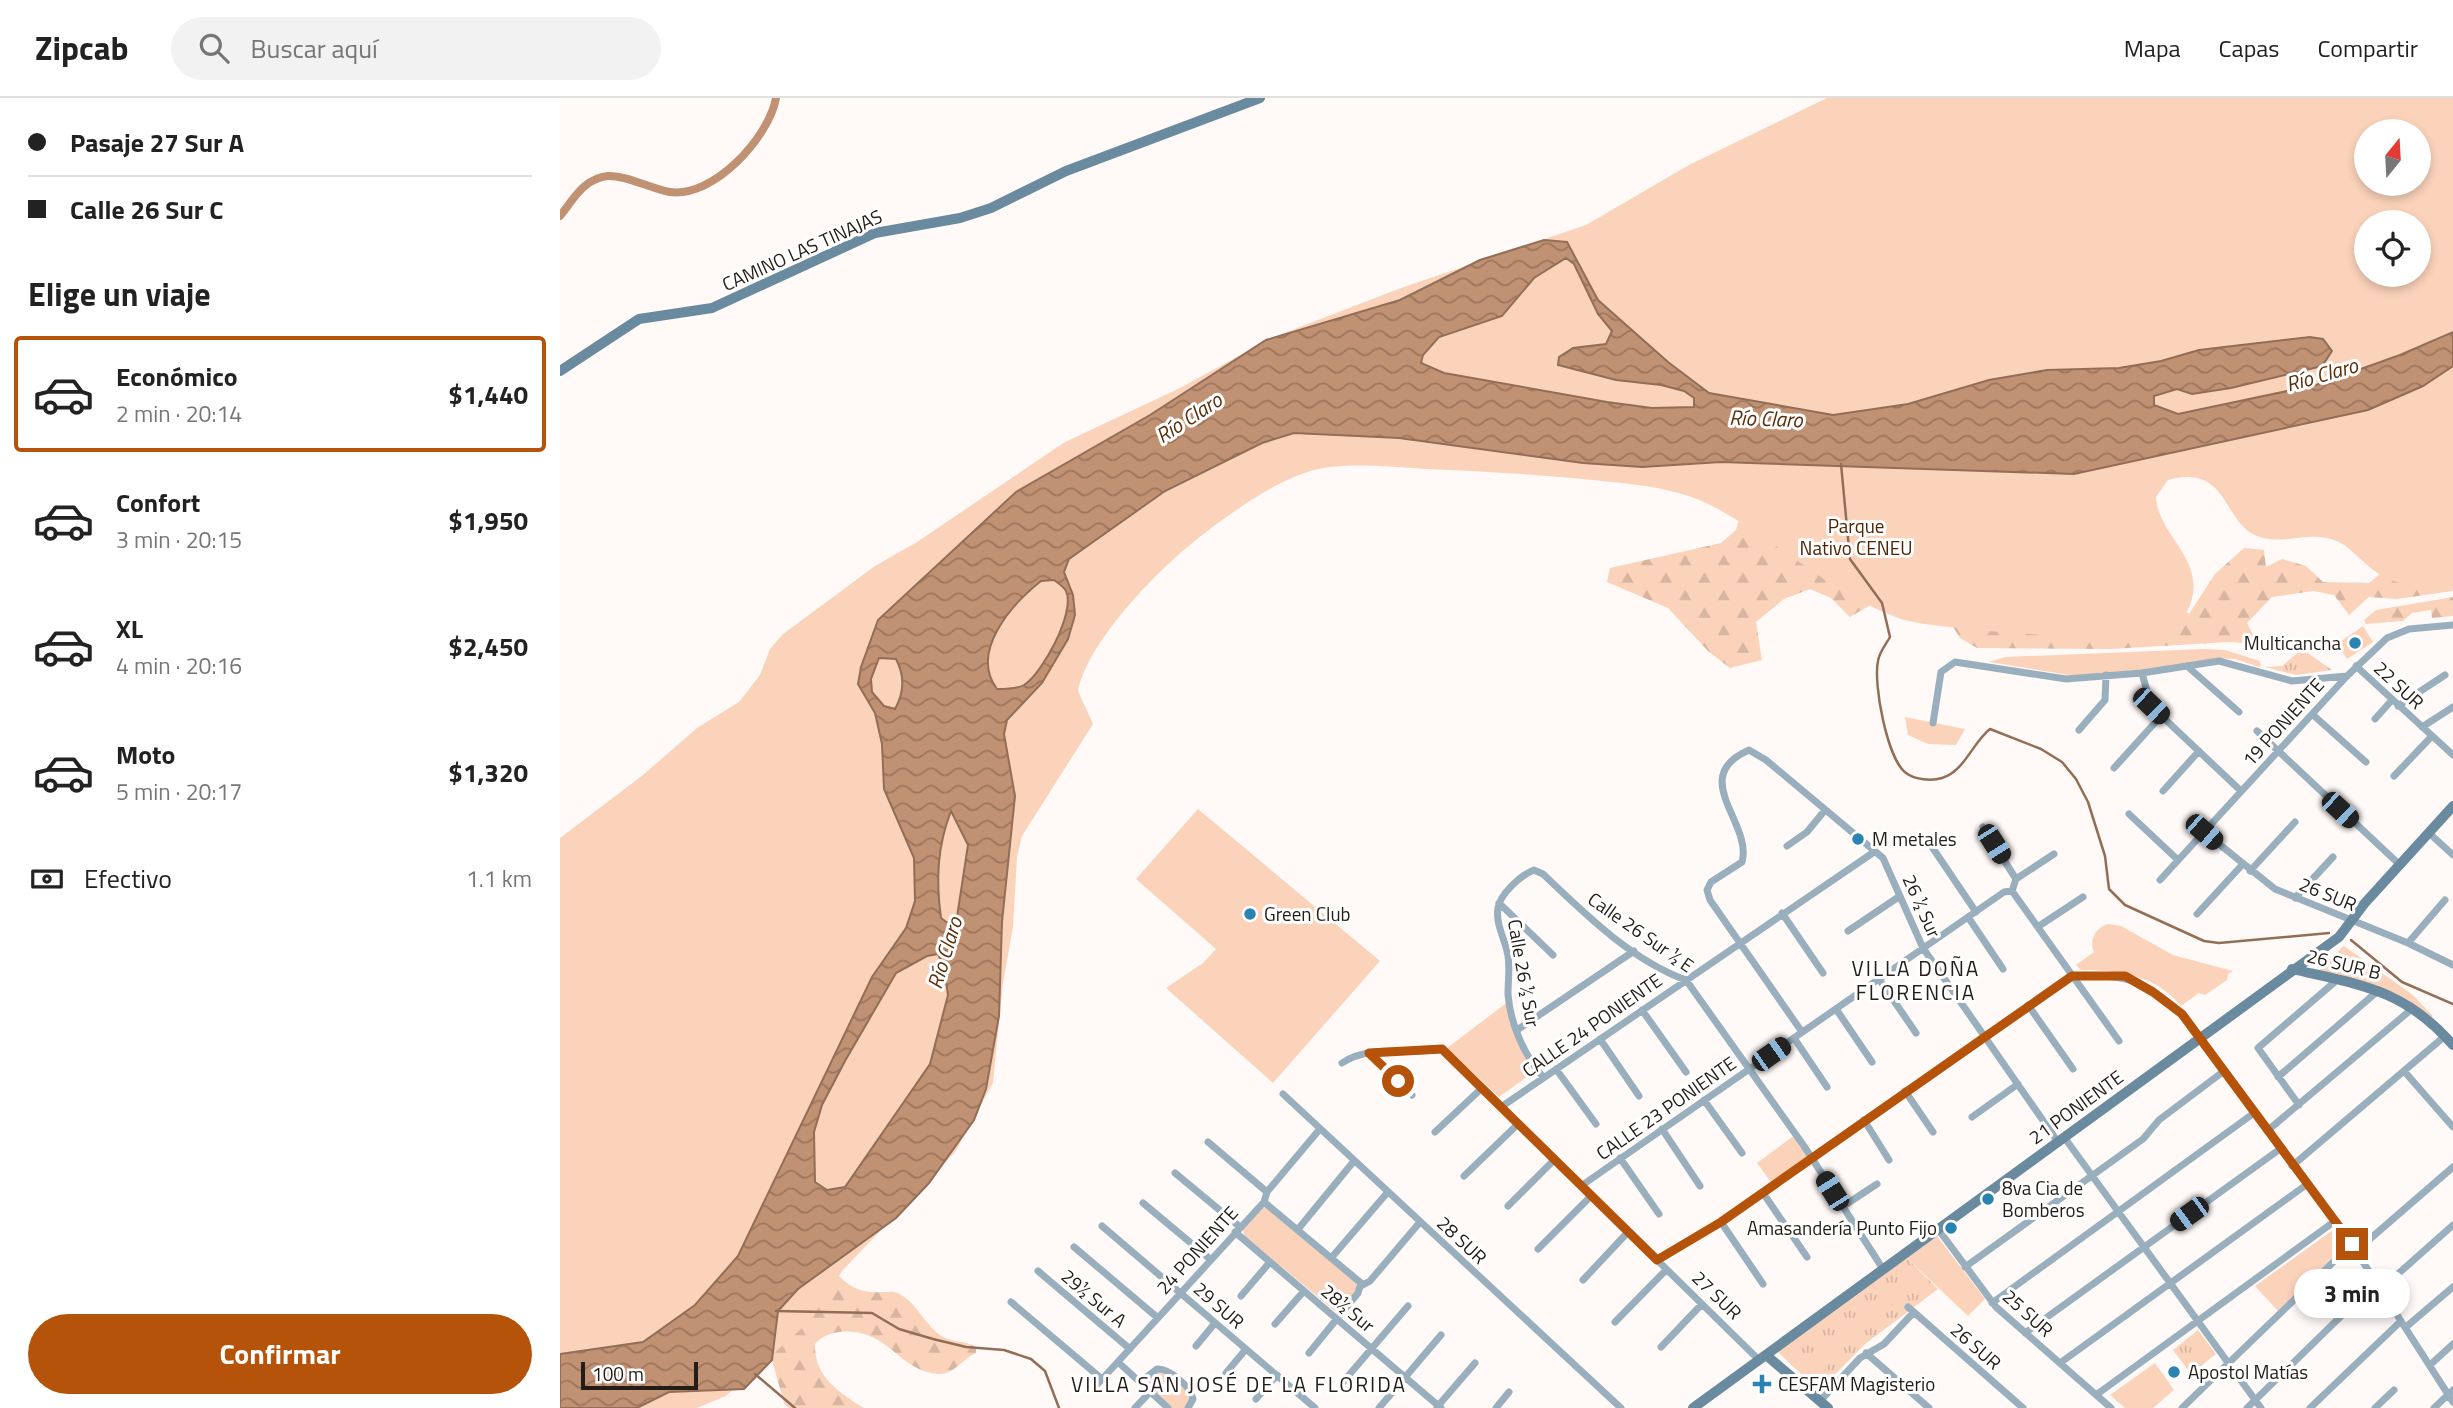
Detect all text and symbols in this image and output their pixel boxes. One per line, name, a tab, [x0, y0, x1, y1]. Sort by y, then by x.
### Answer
search box	[171, 17, 661, 80]
text: Zipcab	[35, 23, 129, 73]
icon: search	[195, 29, 233, 67]
text: Buscar aquí	[251, 29, 378, 68]
text: Mapa	[2124, 30, 2181, 66]
text: Capas	[2219, 30, 2279, 66]
text: Compartir	[2317, 30, 2418, 66]
north arrow	[2354, 119, 2431, 196]
map controls	[2354, 119, 2431, 287]
text: Pasaje 27 Sur A	[70, 123, 244, 162]
text: Calle 26 Sur C	[70, 190, 223, 229]
street label: CAMINO LAS TINAJAS	[717, 201, 886, 298]
button: locate	[2354, 210, 2431, 287]
text: Elige un viaje	[28, 270, 211, 318]
water label: Río Claro	[2282, 348, 2362, 400]
text: Económico	[116, 357, 238, 396]
icon: car	[32, 363, 95, 426]
text: $1,440	[448, 375, 528, 414]
water label: Río Claro	[1149, 383, 1229, 451]
text: 2 min · 20:14	[116, 396, 242, 431]
water label: Río Claro	[1729, 401, 1804, 435]
text: Confort	[116, 483, 200, 522]
icon: car	[32, 489, 95, 552]
text: $1,950	[448, 501, 528, 540]
park label: Parque Nativo CENEU	[1800, 511, 1912, 562]
text: 3 min · 20:15	[116, 522, 242, 557]
text: XL	[116, 609, 143, 648]
icon: car	[32, 615, 95, 678]
text: $2,450	[448, 627, 528, 666]
place label: Multicancha	[2244, 628, 2341, 657]
marker: Multicancha	[2347, 635, 2363, 651]
text: 4 min · 20:16	[116, 648, 242, 683]
street label: 22 SUR	[2368, 654, 2431, 716]
street label: 19 PONIENTE	[2235, 671, 2330, 772]
car	[2129, 684, 2174, 728]
text: Moto	[116, 735, 175, 774]
icon: car	[32, 741, 95, 804]
text: $1,320	[448, 753, 528, 792]
text: 5 min · 20:17	[116, 774, 242, 809]
car	[2318, 788, 2363, 832]
car	[2182, 810, 2227, 854]
car	[1974, 821, 2015, 867]
place label: M metales	[1872, 824, 1957, 853]
marker: M metales	[1850, 831, 1866, 847]
text: Efectivo	[84, 859, 172, 898]
icon: cash	[28, 860, 66, 898]
text: 1.1 km	[466, 861, 532, 896]
street label: 26 ½ Sur	[1896, 869, 1949, 943]
street label: 26 SUR	[2295, 869, 2361, 918]
street label: Calle 26 Sur ½ E	[1582, 884, 1700, 979]
place label: Green Club	[1264, 899, 1350, 928]
marker: Green Club	[1242, 906, 1258, 922]
water label: Río Claro	[918, 912, 970, 993]
street label: Calle 26 ½ Sur	[1501, 917, 1548, 1030]
street label: 26 SUR B	[2304, 940, 2384, 987]
district label: VILLA DOÑA FLORENCIA	[1852, 952, 1980, 1008]
street label: CALLE 24 PONIENTE	[1516, 965, 1668, 1084]
car	[1748, 1033, 1795, 1075]
street label: CALLE 23 PONIENTE	[1590, 1048, 1742, 1167]
street label: 21 PONIENTE	[2022, 1062, 2129, 1151]
route start	[1382, 1065, 1414, 1097]
car	[1812, 1168, 1853, 1214]
place label: 8va Cia de Bomberos	[2002, 1173, 2085, 1224]
marker: 8va Cia de Bomberos	[1980, 1191, 1996, 1207]
car	[2166, 1193, 2213, 1235]
street label: 24 PONIENTE	[1149, 1199, 1244, 1300]
street label: 28 SUR	[1431, 1209, 1494, 1271]
place label: Amasandería Punto Fijo	[1747, 1213, 1937, 1242]
marker: Amasandería Punto Fijo	[1943, 1220, 1959, 1236]
route end	[2336, 1228, 2368, 1260]
street label: 29½ Sur A	[1055, 1261, 1134, 1334]
street label: 27 SUR	[1686, 1263, 1749, 1326]
callout: 3 min	[2294, 1268, 2410, 1318]
street label: 29 SUR	[1187, 1274, 1251, 1335]
street label: 28½ Sur	[1315, 1276, 1382, 1339]
text: 3 min	[2324, 1276, 2380, 1311]
street label: 25 SUR	[1996, 1282, 2060, 1343]
button: Confirmar	[28, 1314, 532, 1394]
street label: 26 SUR	[1944, 1315, 2008, 1376]
place label: Apostol Matías	[2188, 1357, 2308, 1386]
scale bar	[581, 1359, 698, 1391]
text: 100 m	[592, 1359, 644, 1388]
marker: Apostol Matías	[2166, 1364, 2182, 1380]
district label: VILLA SAN JOSÉ DE LA FLORIDA	[1071, 1368, 1407, 1400]
place label: CESFAM Magisterio	[1778, 1369, 1935, 1398]
marker: CESFAM Magisterio	[1752, 1374, 1772, 1394]

